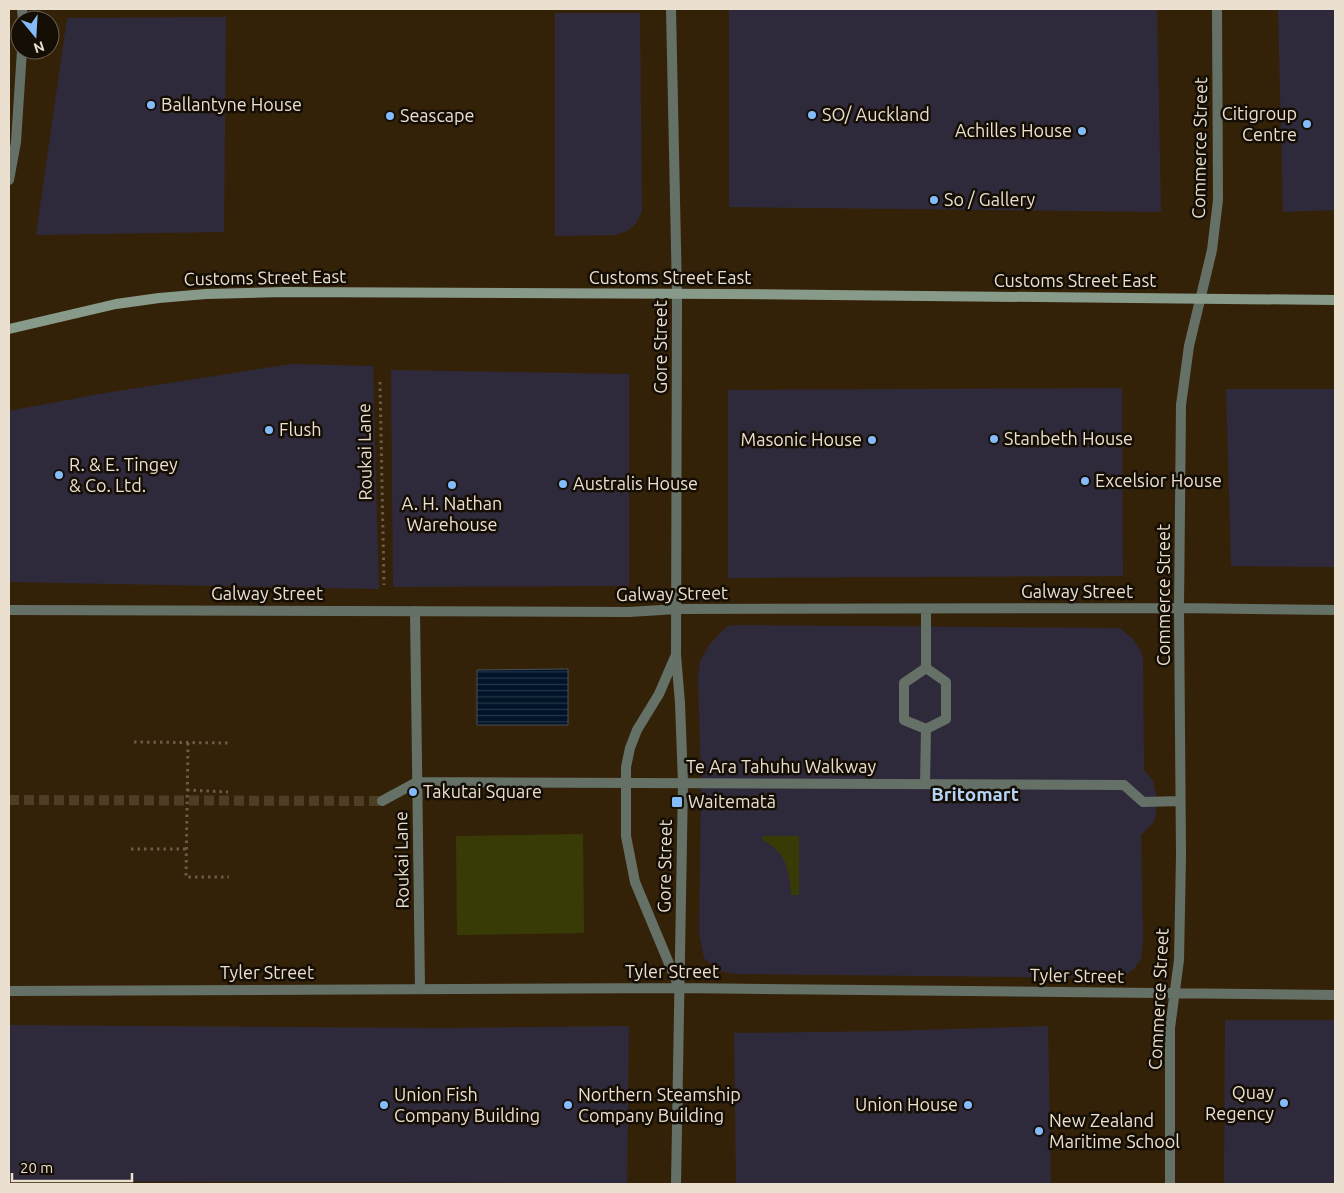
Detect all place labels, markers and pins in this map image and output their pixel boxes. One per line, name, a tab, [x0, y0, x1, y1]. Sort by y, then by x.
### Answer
place label: Ballantyne House	[161, 94, 302, 114]
marker: Ballantyne House	[145, 99, 157, 111]
place label: Citigroup Centre	[1222, 103, 1297, 144]
place label: SO/ Auckland	[822, 104, 930, 124]
place label: Seascape	[400, 105, 474, 125]
marker: SO/ Auckland	[806, 109, 818, 121]
marker: Seascape	[384, 110, 396, 122]
marker: Citigroup Centre	[1301, 118, 1313, 130]
place label: Achilles House	[955, 120, 1072, 140]
marker: Achilles House	[1076, 125, 1088, 137]
place label: So / Gallery	[944, 189, 1036, 209]
marker: So / Gallery	[928, 194, 940, 206]
place label: Flush	[279, 419, 322, 439]
marker: Flush	[263, 424, 275, 436]
place label: Stanbeth House	[1004, 428, 1133, 448]
place label: Masonic House	[741, 429, 862, 449]
marker: Stanbeth House	[988, 433, 1000, 445]
marker: Masonic House	[866, 434, 878, 446]
place label: R. & E. Tingey & Co. Ltd.	[69, 454, 178, 495]
marker: R. & E. Tingey & Co. Ltd.	[53, 469, 65, 481]
place label: Excelsior House	[1095, 470, 1222, 490]
place label: Australis House	[573, 473, 698, 493]
marker: Excelsior House	[1079, 475, 1091, 487]
marker: Australis House	[557, 478, 569, 490]
marker: A. H. Nathan Warehouse	[446, 479, 458, 491]
place label: A. H. Nathan Warehouse	[402, 493, 502, 534]
place label: Takutai Square	[423, 781, 542, 801]
marker: Takutai Square	[407, 786, 419, 798]
place label: Waitematā	[688, 791, 776, 811]
marker: Waitematā	[670, 795, 684, 809]
place label: Quay Regency	[1205, 1082, 1274, 1123]
place label: Union Fish Company Building	[394, 1084, 540, 1125]
place label: Northern Steamship Company Building	[578, 1084, 741, 1125]
place label: Union House	[855, 1094, 958, 1114]
marker: Quay Regency	[1278, 1097, 1290, 1109]
marker: Union Fish Company Building	[378, 1099, 390, 1111]
marker: Northern Steamship Company Building	[562, 1099, 574, 1111]
marker: Union House	[962, 1099, 974, 1111]
place label: New Zealand Maritime School	[1049, 1110, 1180, 1151]
marker: New Zealand Maritime School	[1033, 1125, 1045, 1137]

